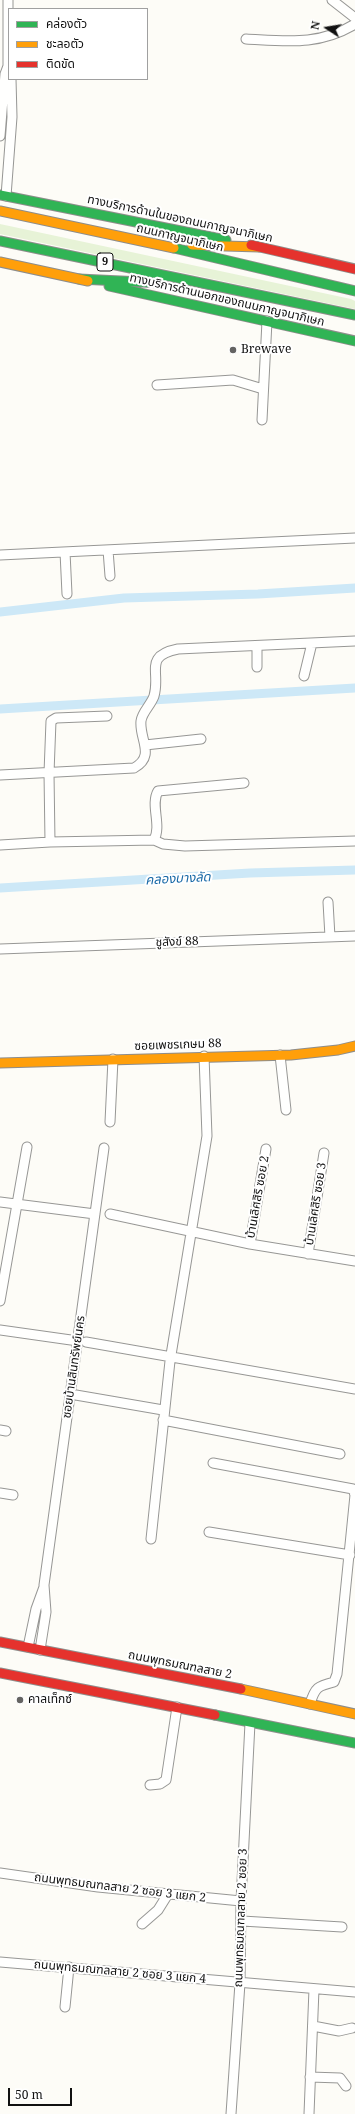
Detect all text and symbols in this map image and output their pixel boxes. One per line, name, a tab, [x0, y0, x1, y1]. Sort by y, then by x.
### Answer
legend	[8, 8, 148, 80]
north arrow	[307, 8, 347, 48]
text: คล่องตัว	[46, 15, 87, 32]
text: N	[307, 20, 323, 31]
text: ชะลอตัว	[46, 35, 84, 52]
text: ติดขัด	[46, 55, 75, 72]
street label: ทางบริการด้านในของถนนกาญจนาภิเษก	[86, 192, 274, 246]
street label: ถนนกาญจนาภิเษก	[135, 221, 225, 255]
road number: 9	[97, 253, 113, 271]
street label: ทางบริการด้านนอกของถนนกาญจนาภิเษก	[128, 271, 326, 329]
place label: Brewave	[241, 343, 291, 357]
marker: Brewave	[228, 345, 238, 355]
water label: คลองบางลัด	[145, 869, 211, 889]
street label: ชูสังข์ 88	[155, 934, 199, 950]
street label: ซอยเพชรเกษม 88	[134, 1036, 222, 1054]
street label: บ้านเลิศสิริ ซอย 2	[244, 1155, 272, 1239]
street label: บ้านเลิศสิริ ซอย 3	[302, 1162, 330, 1246]
street label: ซอยบ้านสินทรัพย์นคร	[60, 1315, 88, 1419]
street label: ถนนพุทธมณฑลสาย 2	[127, 1648, 233, 1682]
place label: คาลเท็กซ์	[28, 1693, 72, 1707]
marker: คาลเท็กซ์	[15, 1695, 25, 1705]
street label: ถนนพุทธมณฑลสาย 2 ซอย 3	[231, 1848, 251, 1988]
street label: ถนนพุทธมณฑลสาย 2 ซอย 3 แยก 2	[33, 1870, 207, 1906]
street label: ถนนพุทธมณฑลสาย 2 ซอย 3 แยก 4	[33, 1957, 207, 1987]
scale bar	[10, 2080, 74, 2106]
text: 50 m	[15, 2086, 43, 2103]

